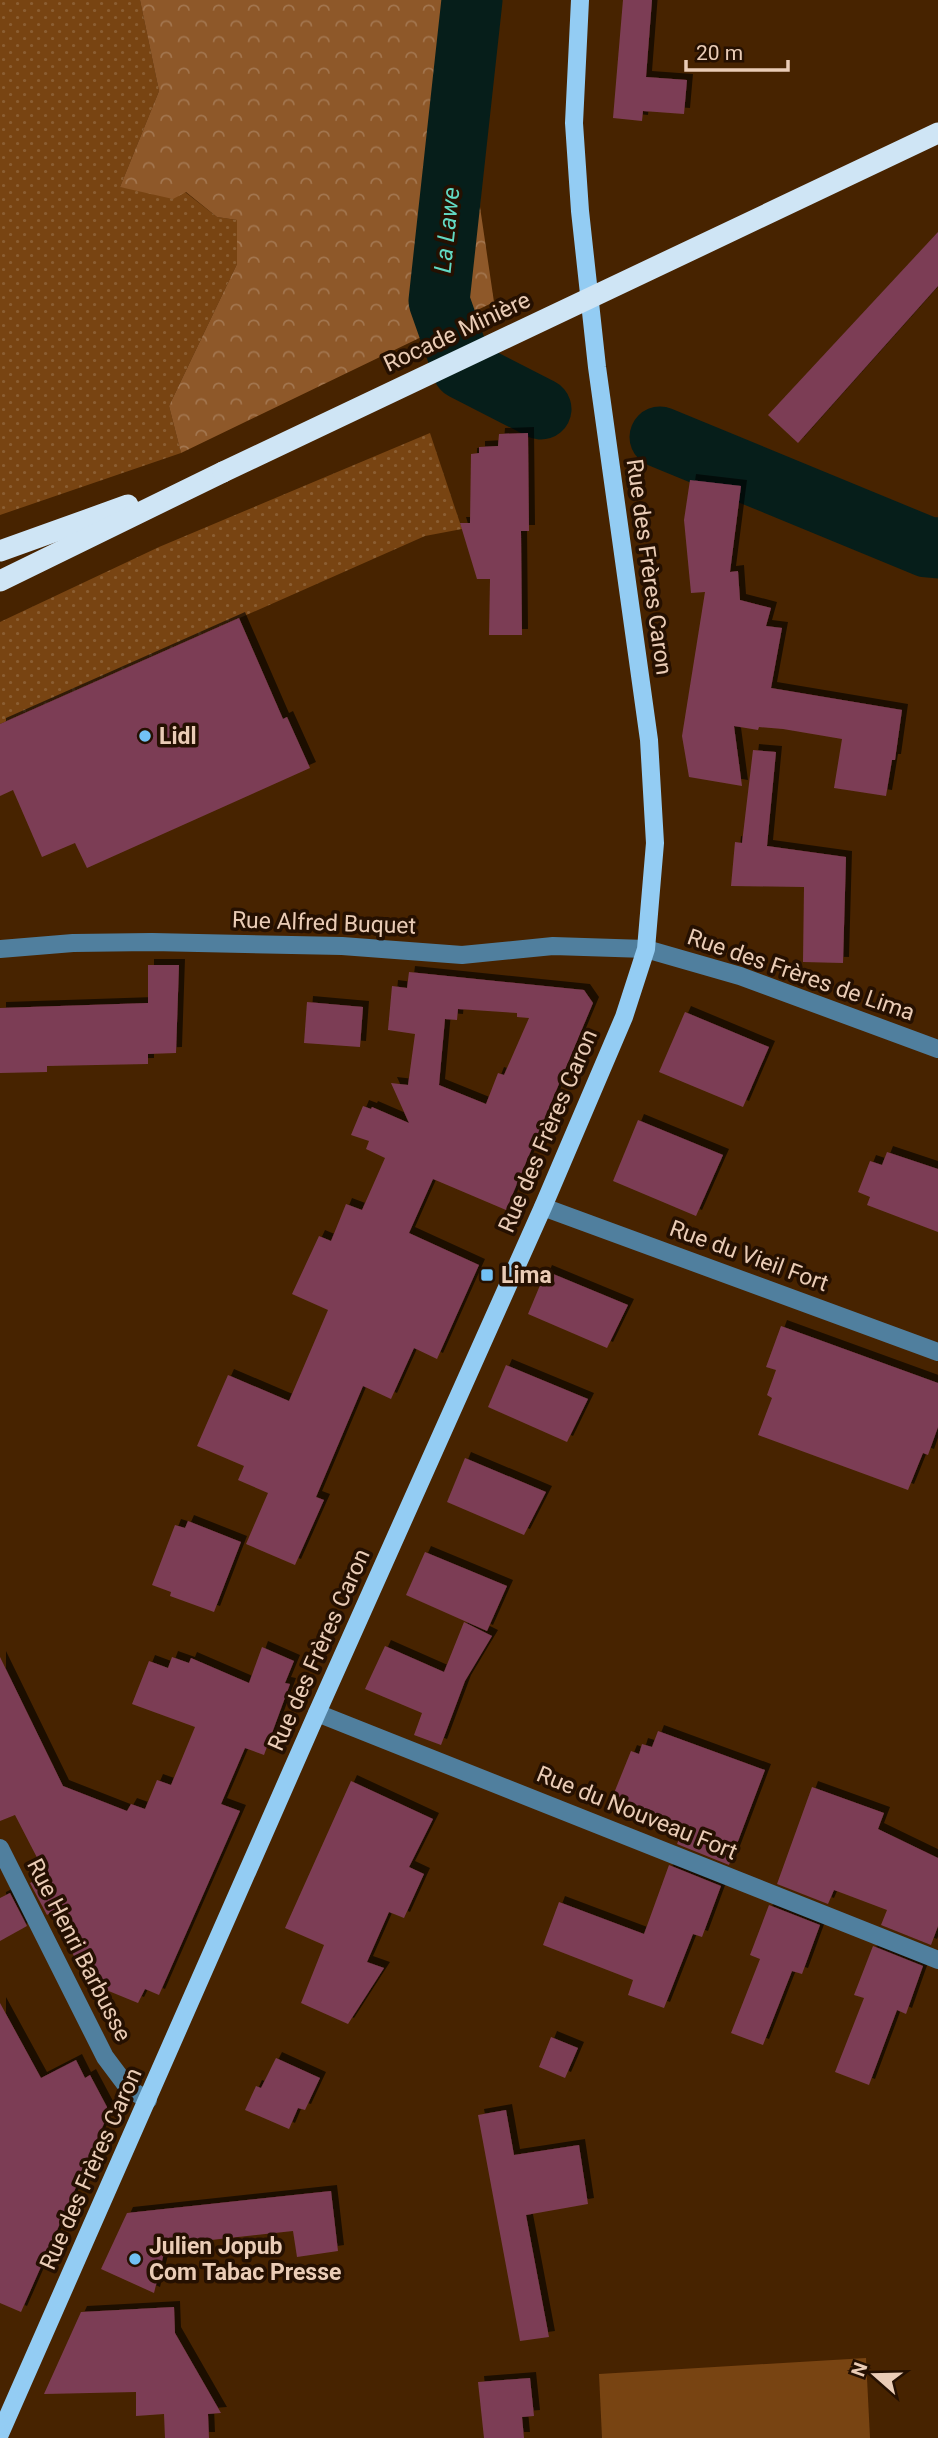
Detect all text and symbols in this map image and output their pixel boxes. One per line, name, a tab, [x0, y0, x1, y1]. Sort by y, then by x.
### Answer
scale bar	[686, 28, 788, 72]
text: 20 m	[696, 41, 743, 65]
water label: La Lawe	[429, 186, 465, 274]
street label: Rocade Minière	[379, 286, 535, 378]
street label: Rue des Frères Caron	[620, 457, 678, 677]
place label: Lidl	[159, 723, 197, 750]
marker: Lidl	[137, 728, 153, 744]
street label: Rue Alfred Buquet	[231, 906, 417, 940]
street label: Rue des Frères de Lima	[684, 923, 918, 1027]
street label: Rue des Frères Caron	[493, 1025, 603, 1237]
street label: Rue du Vieil Fort	[666, 1215, 832, 1297]
place label: Lima	[501, 1262, 552, 1289]
marker: Lima	[479, 1267, 495, 1283]
street label: Rue des Frères Caron	[262, 1545, 376, 1755]
street label: Rue du Nouveau Fort	[533, 1760, 741, 1866]
street label: Rue Henri Barbusse	[21, 1854, 137, 2046]
street label: Rue des Frères Caron	[34, 2064, 148, 2274]
place label: Julien Jopub Com Tabac Presse	[149, 2233, 341, 2286]
marker: Julien Jopub Com Tabac Presse	[127, 2251, 143, 2267]
north arrow	[840, 2340, 910, 2410]
text: N	[846, 2359, 873, 2380]

